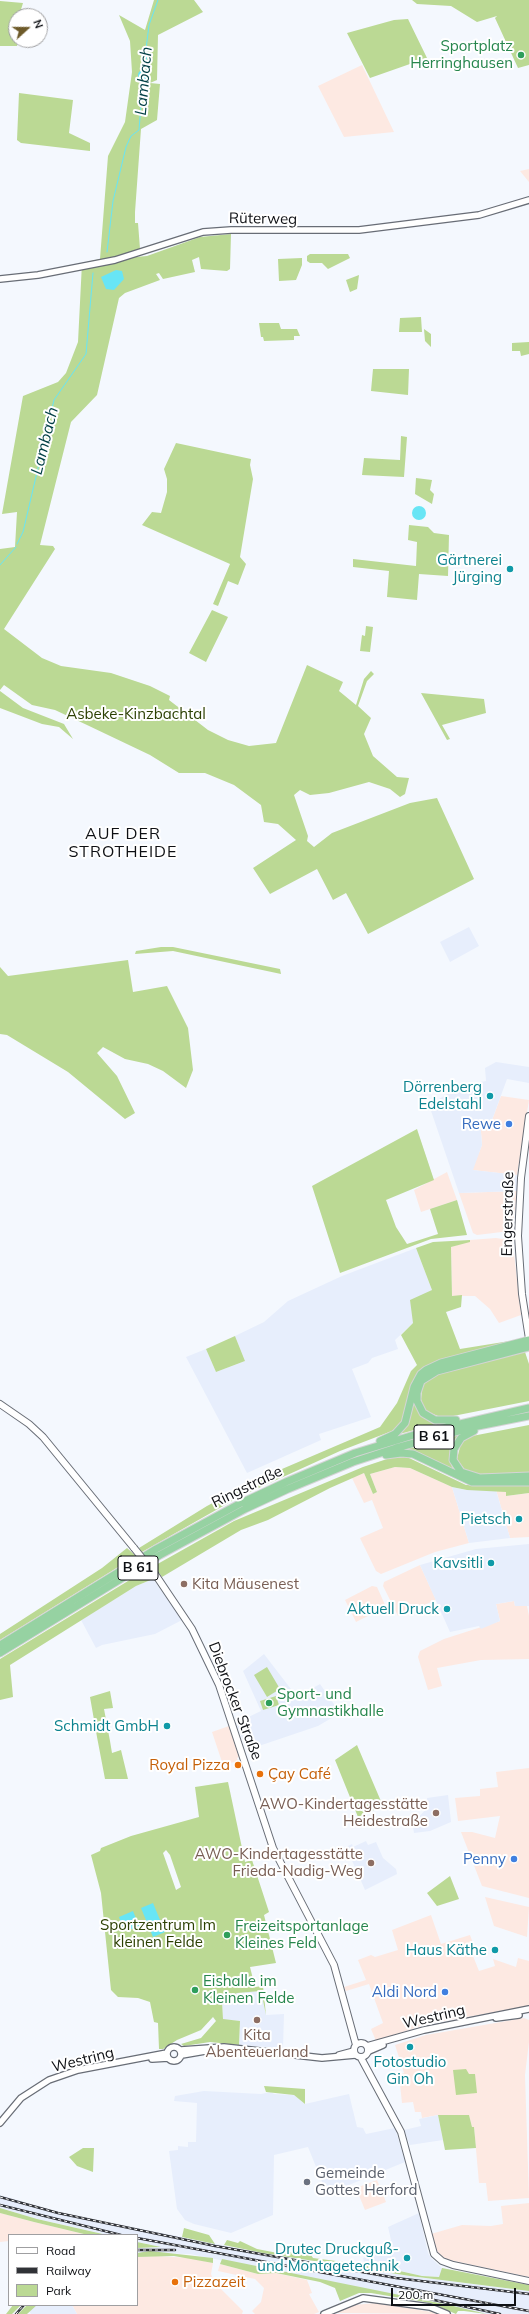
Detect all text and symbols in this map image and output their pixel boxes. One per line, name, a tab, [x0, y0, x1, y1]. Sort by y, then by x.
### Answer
north arrow	[8, 8, 48, 48]
text: N	[30, 18, 46, 30]
place label: Sportplatz Herringhausen	[410, 37, 513, 72]
water label: Lambach	[131, 46, 157, 116]
marker: Sportplatz Herringhausen	[516, 50, 526, 60]
street label: Rüterweg	[229, 209, 297, 229]
water label: Lambach	[27, 405, 63, 477]
place label: Gärtnerei Jürging	[437, 551, 502, 586]
marker: Gärtnerei Jürging	[505, 564, 515, 574]
park label: Asbeke-Kinzbachtal	[66, 705, 206, 723]
district label: AUF DER STROTHEIDE	[69, 824, 177, 862]
place label: Dörrenberg Edelstahl	[403, 1078, 482, 1113]
marker: Dörrenberg Edelstahl	[485, 1091, 495, 1101]
place label: Rewe	[462, 1115, 501, 1133]
marker: Rewe	[504, 1119, 514, 1129]
street label: Engerstraße	[498, 1171, 518, 1257]
road number: B 61	[414, 1425, 454, 1449]
street label: Ringstraße	[209, 1462, 285, 1512]
place label: Pietsch	[461, 1510, 511, 1528]
marker: Pietsch	[514, 1514, 524, 1524]
place label: Kavsitli	[433, 1554, 483, 1572]
road number: B 61	[118, 1556, 158, 1580]
marker: Kavsitli	[486, 1558, 496, 1568]
place label: Kita Mäusenest	[192, 1575, 299, 1593]
marker: Kita Mäusenest	[179, 1579, 189, 1589]
place label: Aktuell Druck	[347, 1600, 439, 1618]
marker: Aktuell Druck	[442, 1604, 452, 1614]
street label: Diebrocker Straße	[204, 1639, 266, 1763]
place label: Sport- und Gymnastikhalle	[277, 1685, 384, 1720]
marker: Sport- und Gymnastikhalle	[264, 1698, 274, 1708]
place label: Schmidt GmbH	[54, 1717, 159, 1735]
marker: Schmidt GmbH	[162, 1721, 172, 1731]
place label: Royal Pizza	[149, 1756, 230, 1774]
marker: Royal Pizza	[233, 1760, 243, 1770]
place label: Çay Café	[268, 1765, 331, 1783]
marker: Çay Café	[255, 1769, 265, 1779]
place label: AWO-Kindertagesstätte Heidestraße	[260, 1795, 428, 1830]
marker: AWO-Kindertagesstätte Heidestraße	[431, 1808, 441, 1818]
place label: AWO-Kindertagesstätte Frieda-Nadig-Weg	[195, 1845, 363, 1880]
place label: Penny	[463, 1850, 506, 1868]
marker: Penny	[509, 1854, 519, 1864]
marker: AWO-Kindertagesstätte Frieda-Nadig-Weg	[366, 1858, 376, 1868]
park label: Sportzentrum Im kleinen Felde	[100, 1916, 216, 1951]
place label: Freizeitsportanlage Kleines Feld	[235, 1917, 369, 1952]
marker: Freizeitsportanlage Kleines Feld	[222, 1930, 232, 1940]
place label: Haus Käthe	[406, 1941, 487, 1959]
marker: Haus Käthe	[490, 1945, 500, 1955]
place label: Eishalle im Kleinen Felde	[203, 1972, 294, 2007]
place label: Aldi Nord	[372, 1983, 437, 2001]
marker: Eishalle im Kleinen Felde	[190, 1985, 200, 1995]
marker: Aldi Nord	[440, 1987, 450, 1997]
street label: Westring	[401, 2001, 467, 2033]
marker: Kita Abenteuerland	[252, 2015, 262, 2025]
place label: Kita Abenteuerland	[206, 2026, 308, 2061]
marker: Fotostudio Gin Oh	[405, 2042, 415, 2052]
street label: Westring	[50, 2044, 116, 2076]
place label: Fotostudio Gin Oh	[374, 2053, 446, 2088]
place label: Gemeinde Gottes Herford	[315, 2164, 417, 2199]
marker: Gemeinde Gottes Herford	[302, 2177, 312, 2187]
legend	[8, 2234, 138, 2306]
place label: Drutec Druckguß- und Montagetechnik	[257, 2240, 399, 2275]
text: Road	[46, 2243, 75, 2258]
marker: Drutec Druckguß- und Montagetechnik	[402, 2253, 412, 2263]
text: Railway	[46, 2263, 91, 2278]
place label: Pizzazeit	[183, 2273, 245, 2291]
marker: Pizzazeit	[170, 2277, 180, 2287]
scale bar	[393, 2280, 518, 2306]
text: Park	[46, 2283, 71, 2298]
text: 200 m	[398, 2287, 433, 2302]

